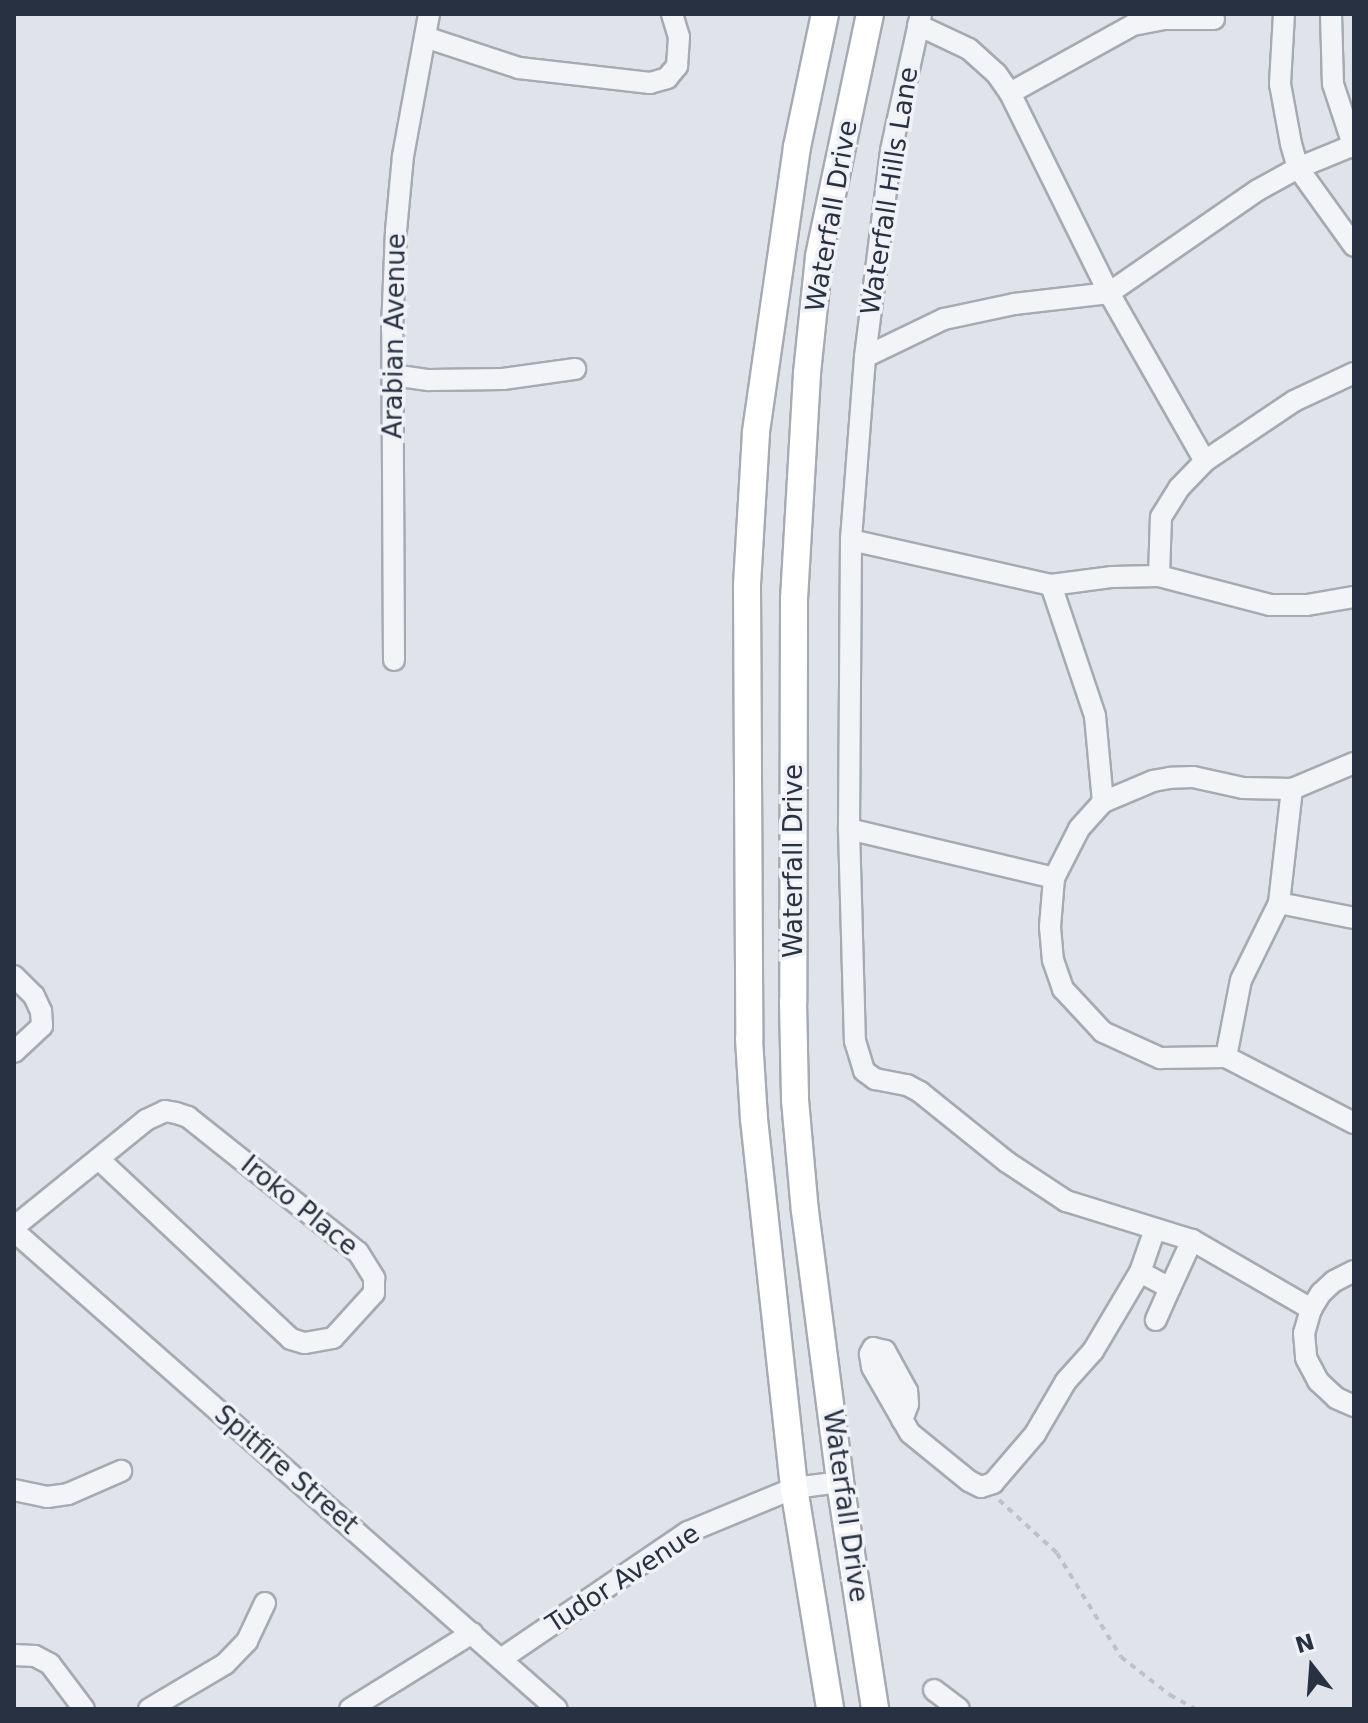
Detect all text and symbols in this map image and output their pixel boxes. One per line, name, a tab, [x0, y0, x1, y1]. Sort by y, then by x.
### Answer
street label: Waterfall Hills Lane	[855, 65, 925, 317]
street label: Waterfall Drive	[800, 118, 864, 314]
street label: Arabian Avenue	[378, 233, 412, 439]
street label: Waterfall Drive	[778, 764, 810, 958]
street label: Iroko Place	[234, 1149, 364, 1263]
street label: Spitfire Street	[208, 1399, 364, 1541]
street label: Waterfall Drive	[816, 1408, 874, 1604]
street label: Tudor Avenue	[541, 1518, 705, 1640]
north arrow	[1272, 1627, 1352, 1707]
text: N	[1292, 1629, 1317, 1658]

